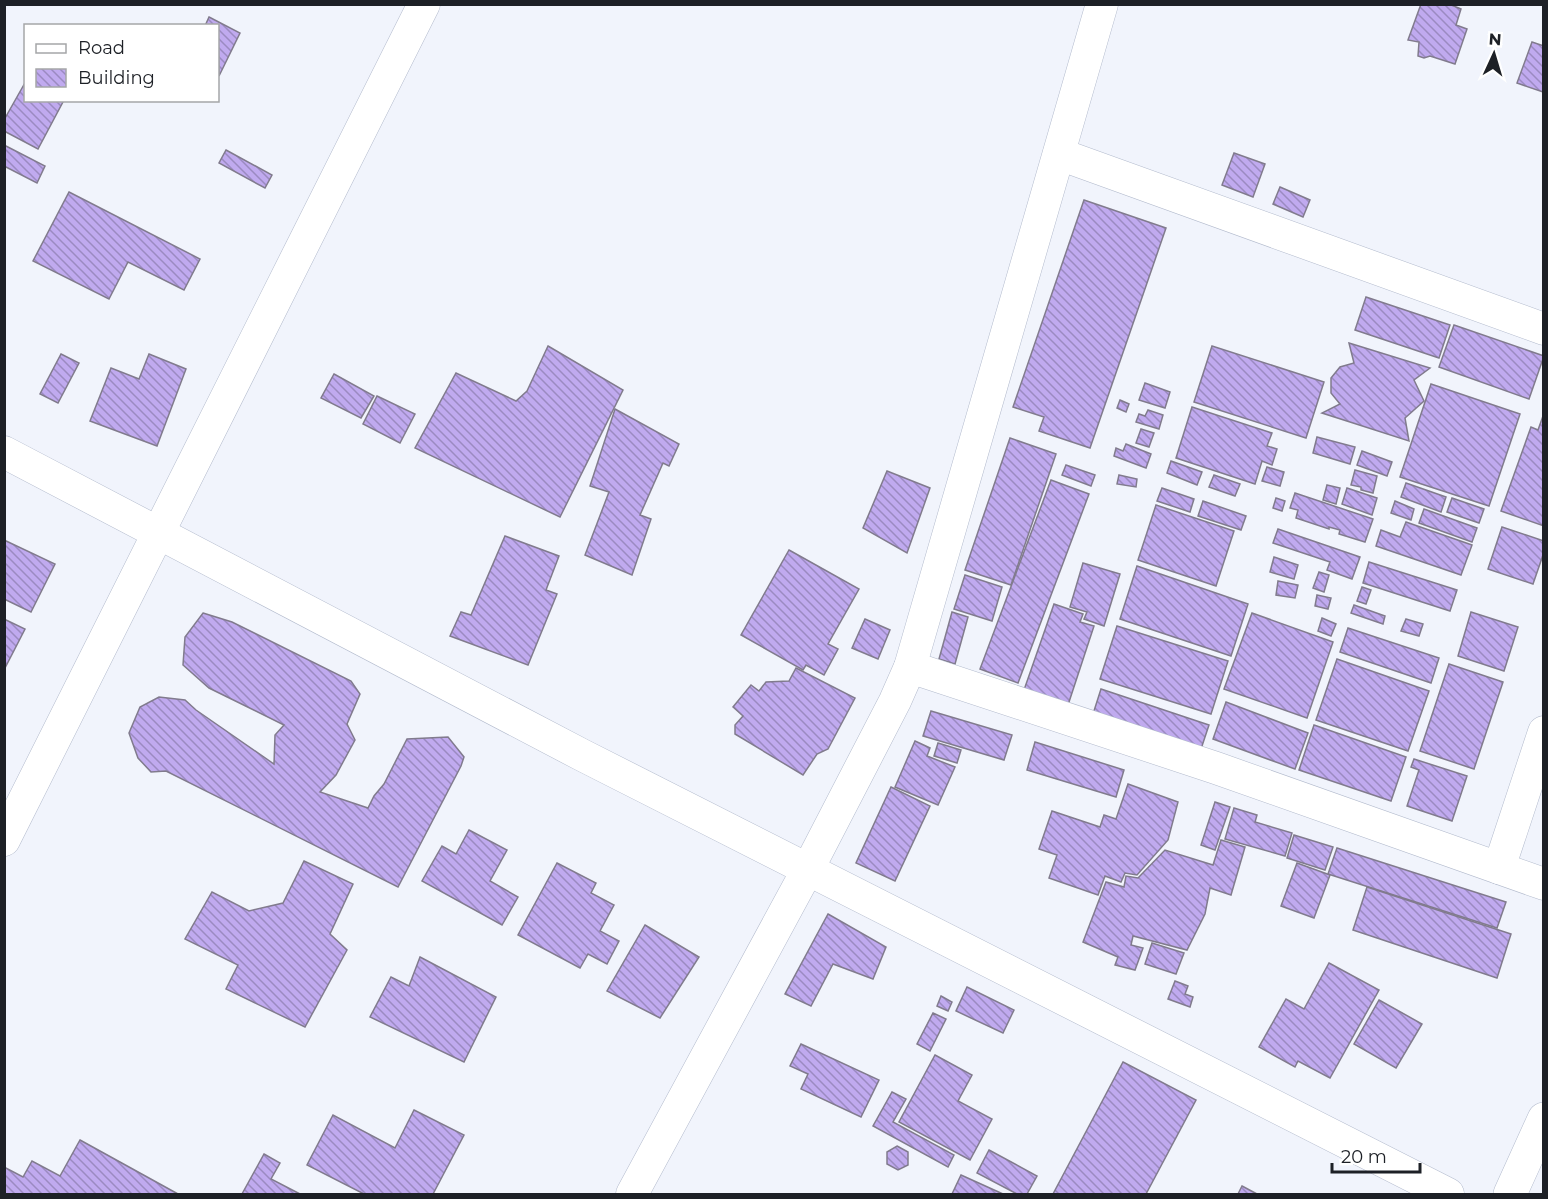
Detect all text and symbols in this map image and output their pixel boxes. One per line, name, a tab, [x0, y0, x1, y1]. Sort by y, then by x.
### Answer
legend	[24, 24, 219, 102]
north arrow	[1464, 24, 1524, 84]
text: N	[1488, 30, 1502, 49]
text: Road	[78, 37, 125, 59]
text: Building	[78, 67, 155, 89]
scale bar	[1332, 1136, 1420, 1174]
text: 20 m	[1341, 1146, 1387, 1168]

